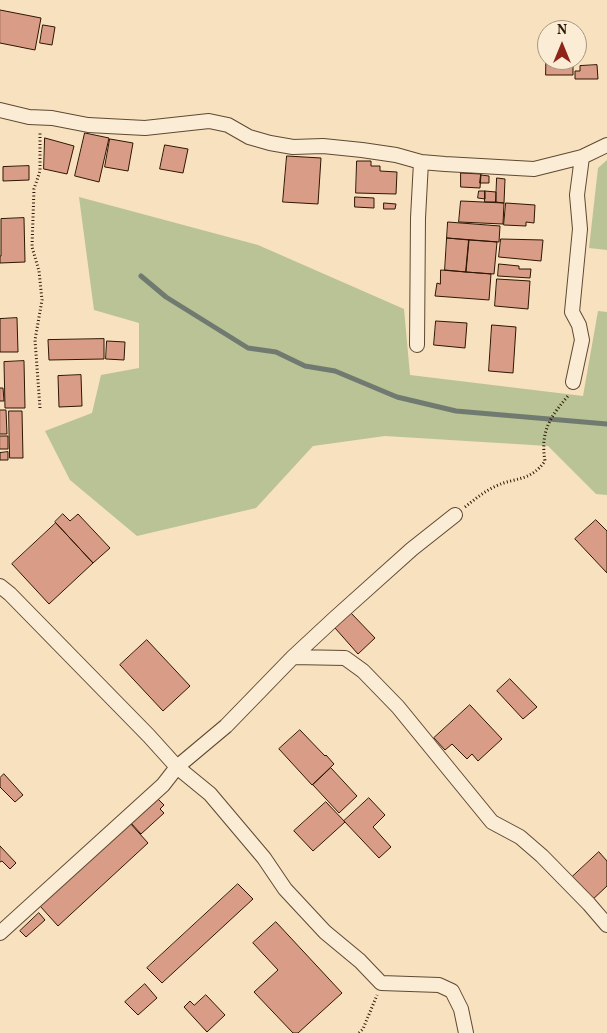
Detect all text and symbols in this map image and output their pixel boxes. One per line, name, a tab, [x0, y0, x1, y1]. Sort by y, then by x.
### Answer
north arrow	[537, 20, 587, 70]
text: N	[557, 21, 567, 40]

